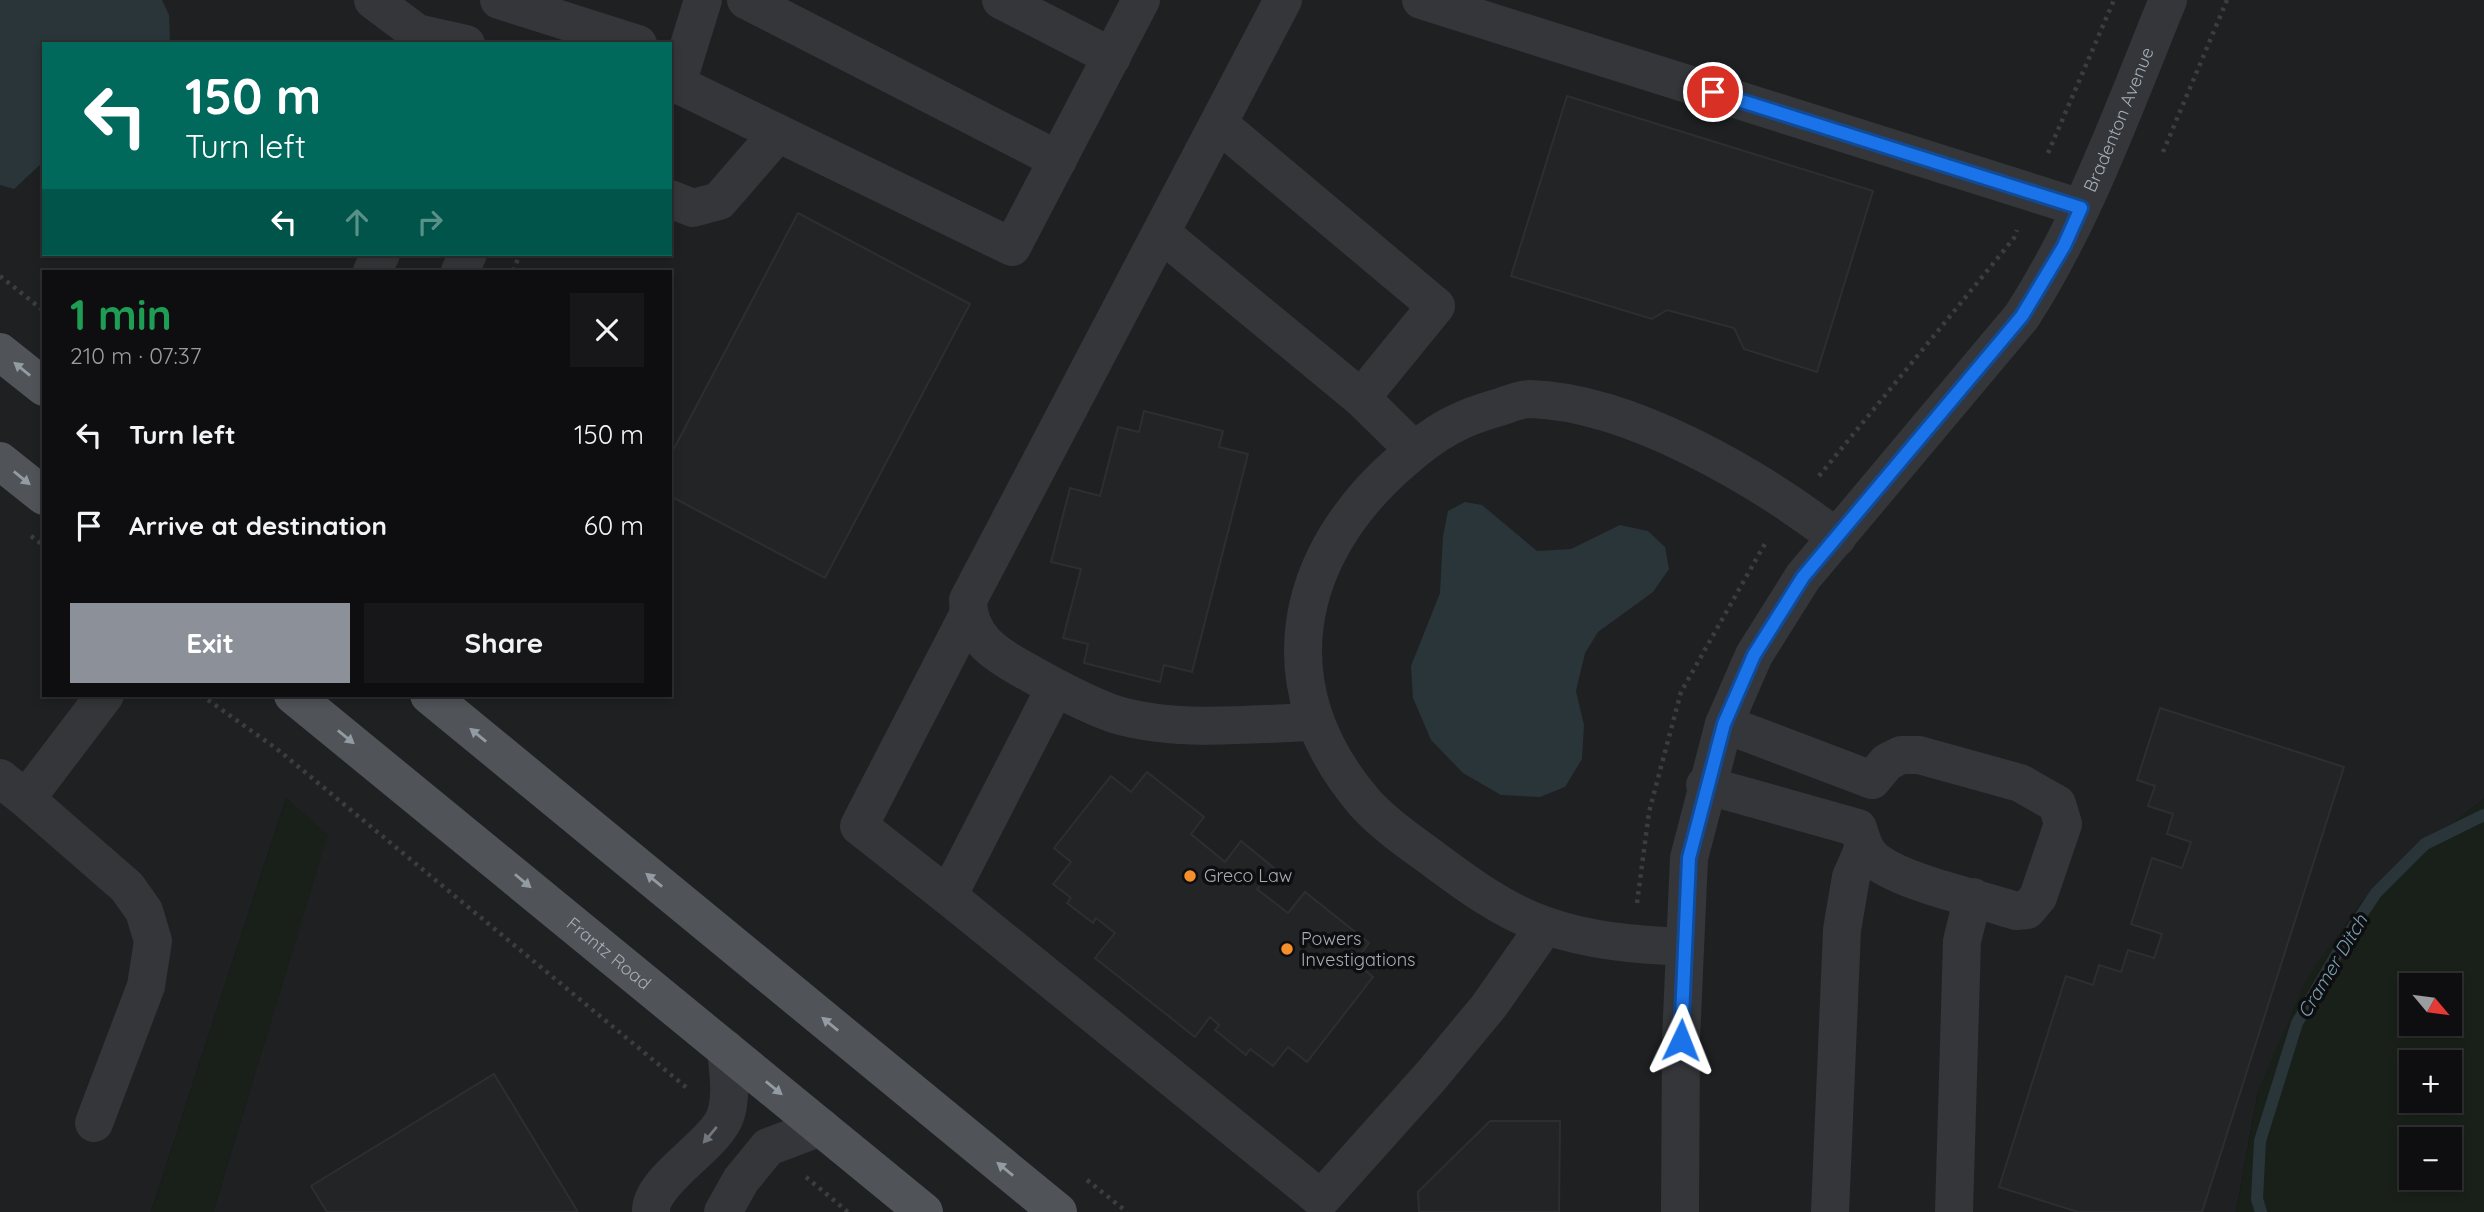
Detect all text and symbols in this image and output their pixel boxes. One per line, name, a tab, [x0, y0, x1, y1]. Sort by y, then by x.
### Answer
street label: Bradenton Avenue	[2078, 44, 2159, 196]
pin	[1683, 62, 1743, 122]
text: 150 m	[185, 65, 321, 126]
icon: left	[70, 70, 161, 161]
icon: arrive	[1694, 73, 1732, 111]
text: Turn left	[185, 126, 306, 166]
icon: left	[265, 203, 303, 241]
icon: ahead	[338, 203, 376, 241]
icon: right	[411, 203, 449, 241]
text: 1 min	[70, 288, 172, 341]
button: close	[570, 293, 644, 367]
text: 210 m · 07:37	[70, 341, 202, 370]
one-way arrow	[14, 362, 31, 377]
icon: left	[70, 416, 108, 454]
text: Turn left	[129, 418, 236, 451]
text: 150 m	[574, 418, 644, 451]
one-way arrow	[12, 471, 30, 486]
icon: arrive	[70, 507, 108, 545]
text: Arrive at destination	[129, 509, 387, 542]
text: 60 m	[584, 509, 644, 542]
button: Exit	[70, 603, 350, 683]
button: Share	[364, 603, 644, 683]
one-way arrow	[470, 728, 487, 743]
one-way arrow	[337, 730, 355, 745]
place label: Greco Law	[1204, 864, 1292, 887]
marker: Greco Law	[1182, 868, 1198, 884]
one-way arrow	[645, 872, 663, 887]
one-way arrow	[514, 873, 531, 888]
water label: Cramer Ditch	[2292, 909, 2373, 1022]
street label: Frantz Road	[562, 912, 656, 995]
place label: Powers Investigations	[1301, 927, 1416, 971]
marker: Powers Investigations	[1279, 941, 1295, 957]
north arrow	[2399, 973, 2462, 1036]
map controls	[2399, 973, 2462, 1190]
position arrow	[1644, 1003, 1718, 1077]
one-way arrow	[821, 1017, 838, 1032]
button: +	[2399, 1050, 2462, 1113]
one-way arrow	[765, 1080, 782, 1095]
one-way arrow	[703, 1127, 718, 1144]
button: −	[2399, 1127, 2462, 1190]
one-way arrow	[997, 1161, 1015, 1176]

